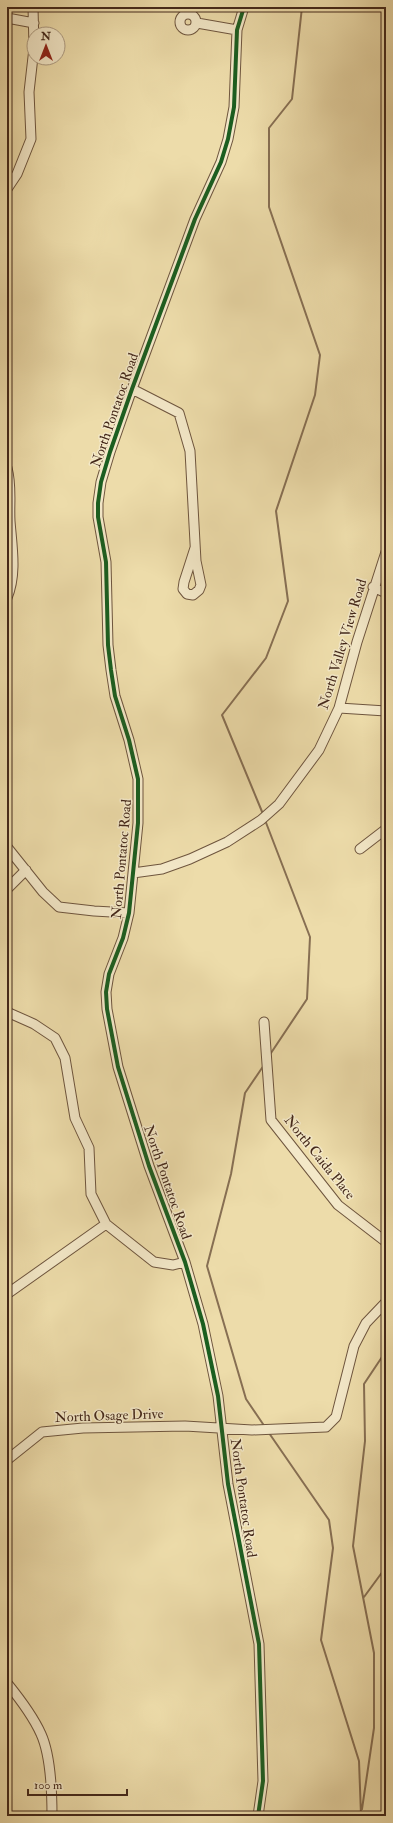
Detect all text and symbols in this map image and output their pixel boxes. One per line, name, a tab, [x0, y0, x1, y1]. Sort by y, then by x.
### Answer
north arrow	[26, 26, 66, 66]
text: N	[40, 30, 52, 43]
street label: North Pontatoc Road	[87, 351, 142, 470]
street label: North Valley View Road	[315, 577, 371, 712]
street label: North Pontatoc Road	[108, 798, 135, 920]
street label: North Caida Place	[281, 1112, 359, 1203]
street label: North Pontatoc Road	[140, 1123, 195, 1242]
street label: North Osage Drive	[54, 1405, 164, 1426]
street label: North Pontatoc Road	[227, 1437, 260, 1559]
scale bar	[28, 1771, 127, 1797]
text: 100 m	[34, 1778, 63, 1793]

